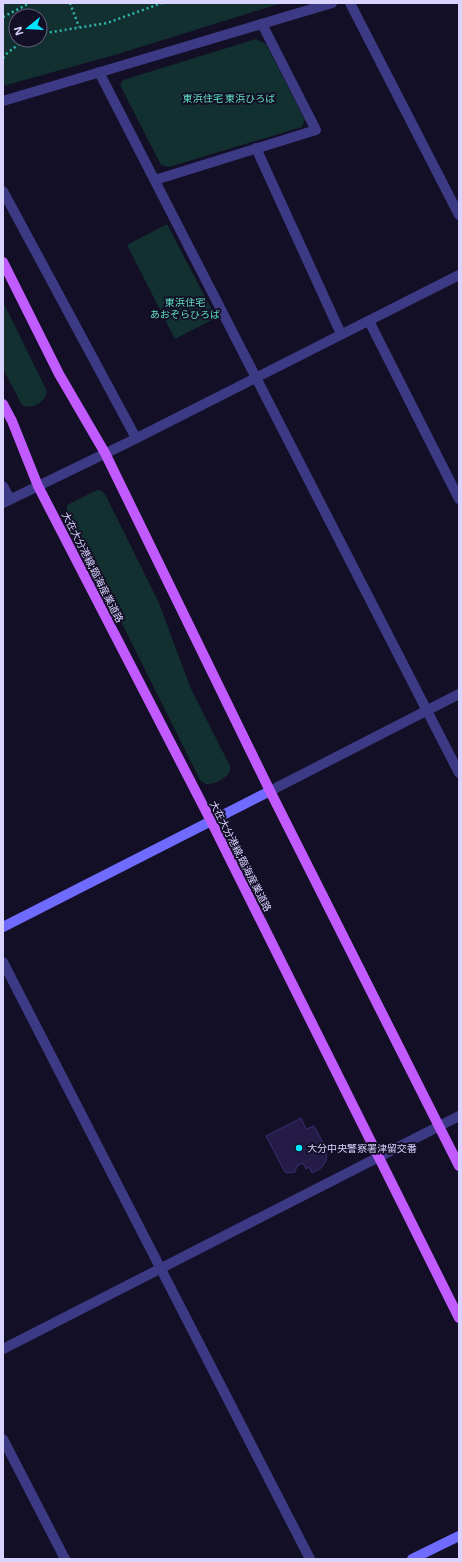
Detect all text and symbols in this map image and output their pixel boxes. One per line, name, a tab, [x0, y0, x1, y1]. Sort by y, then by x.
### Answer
north arrow	[8, 8, 48, 48]
text: N	[9, 25, 27, 38]
park label: 東浜住宅 東浜ひろば	[183, 91, 275, 105]
park label: 東浜住宅 あおぞらひろば	[150, 295, 220, 321]
street label: 大在大分港線;臨海産業道路	[59, 509, 127, 625]
street label: 大在大分港線;臨海産業道路	[207, 798, 275, 914]
place label: 大分中央警察署津留交番	[307, 1141, 417, 1155]
marker: 大分中央警察署津留交番	[294, 1143, 304, 1153]

